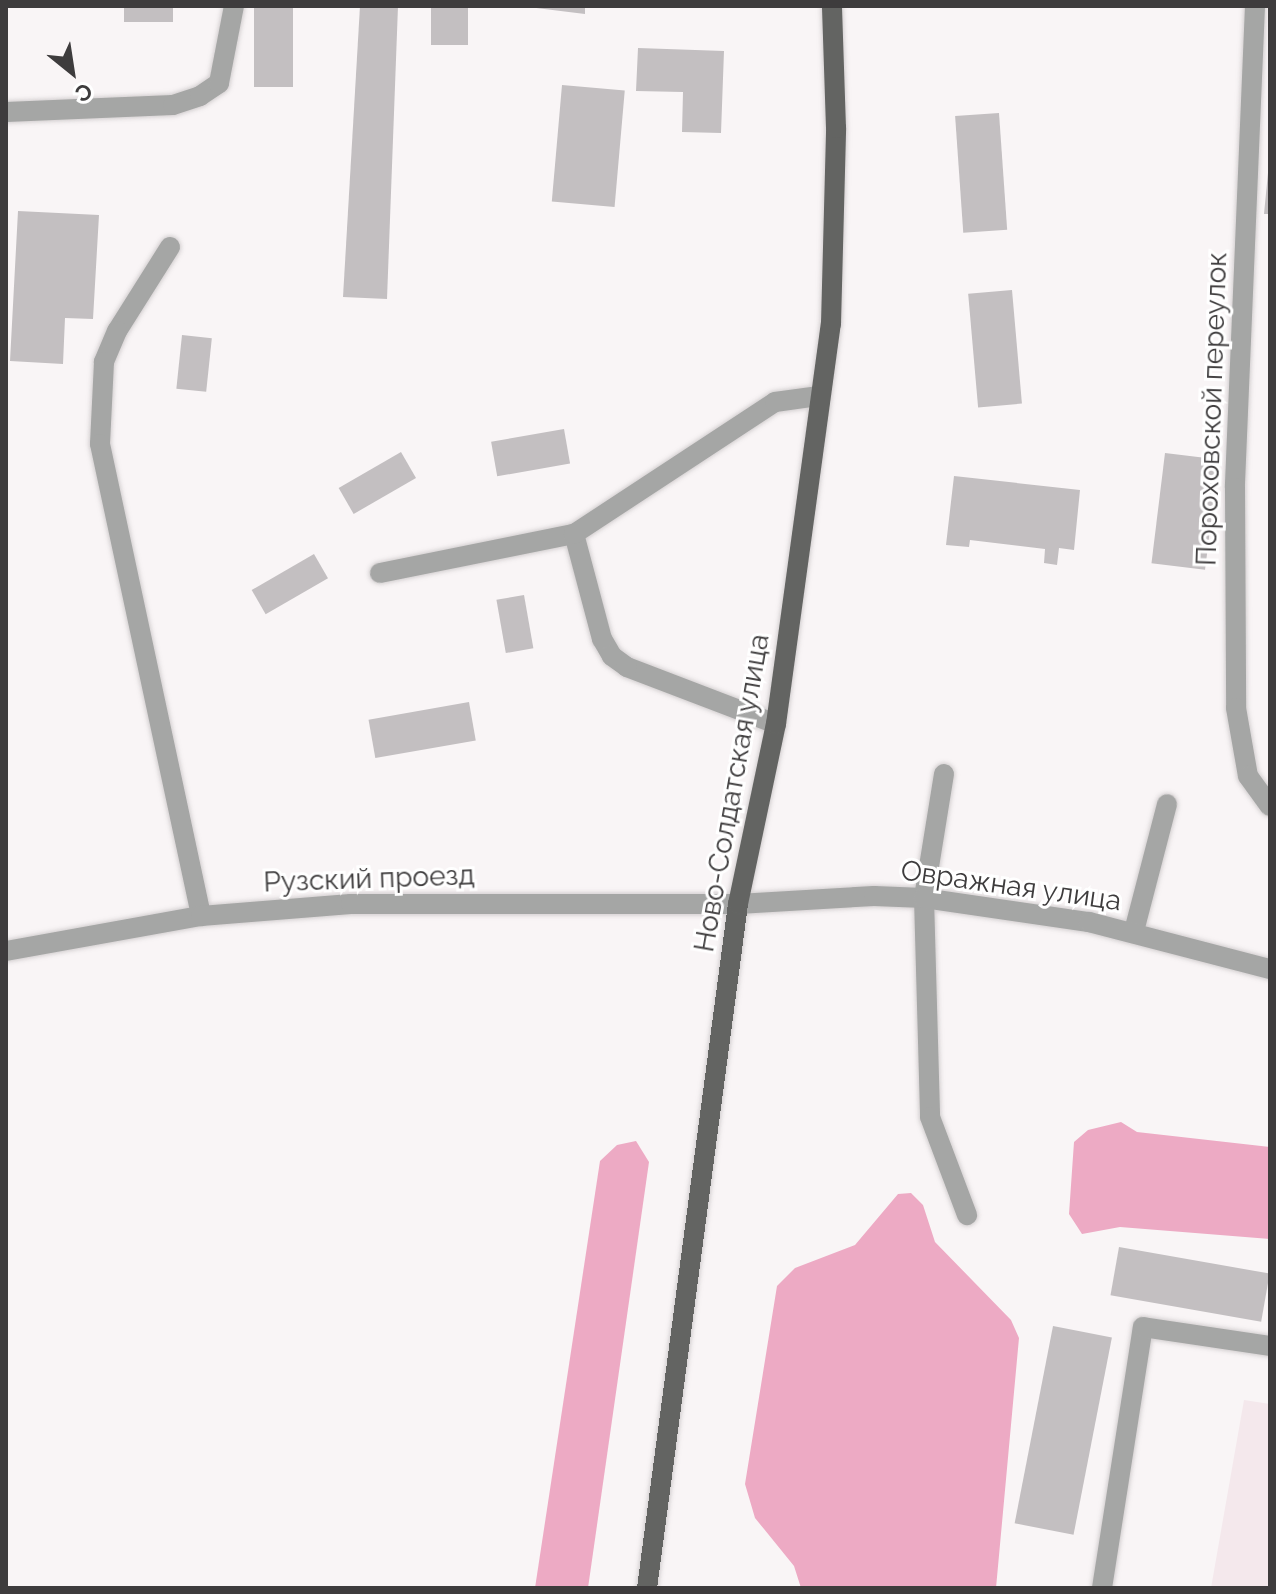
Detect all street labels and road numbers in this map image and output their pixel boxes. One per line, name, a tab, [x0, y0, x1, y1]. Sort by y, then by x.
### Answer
street label: Пороховской переулок	[1190, 252, 1234, 566]
street label: Ново-Солдатская улица	[687, 631, 777, 955]
street label: Овражная улица	[898, 854, 1124, 918]
street label: Рузский проезд	[263, 859, 475, 899]

